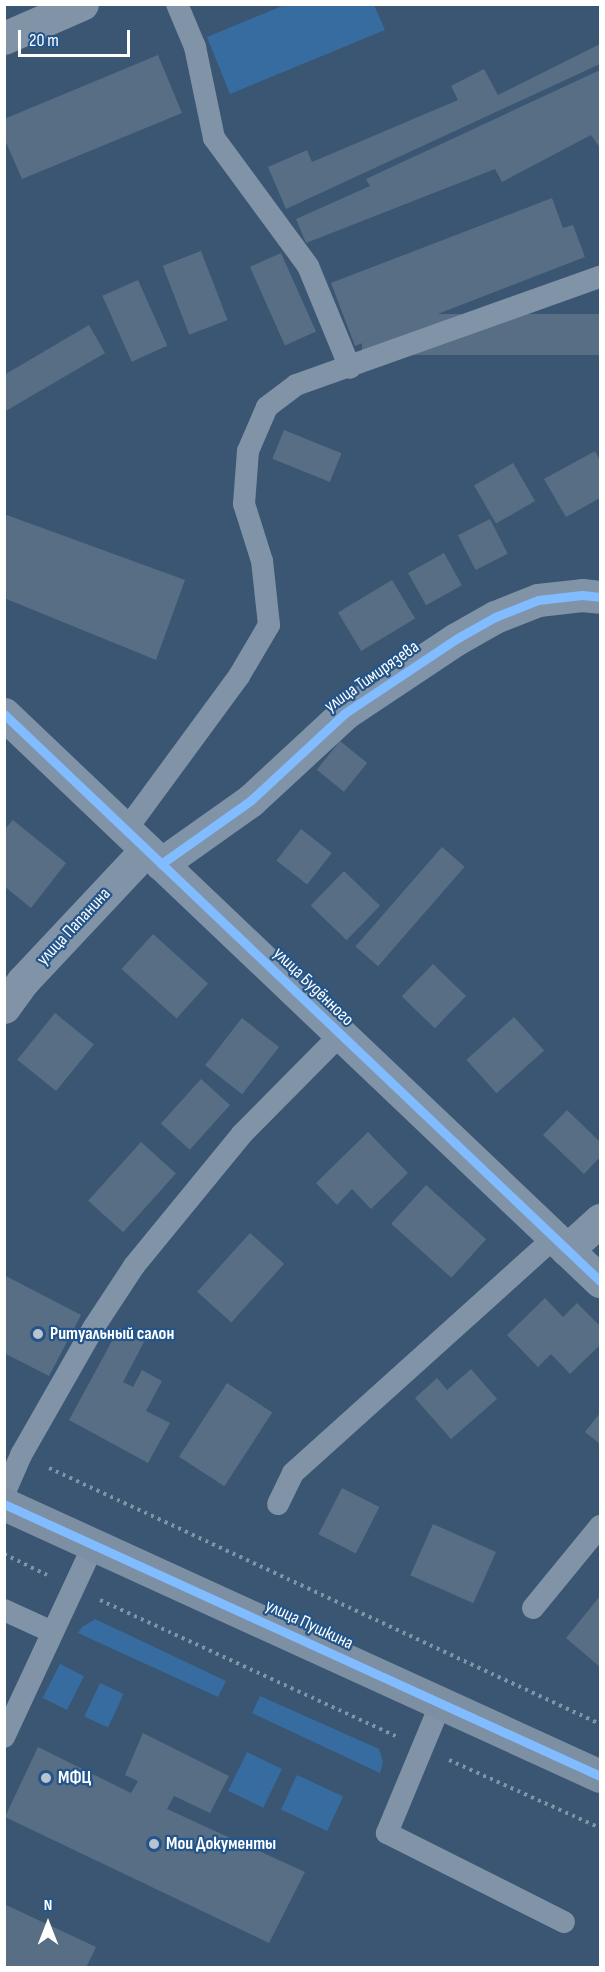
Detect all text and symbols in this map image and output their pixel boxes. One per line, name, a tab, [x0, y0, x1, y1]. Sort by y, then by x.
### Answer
scale bar	[21, 18, 134, 56]
text: 20 m	[29, 30, 59, 51]
street label: улица Тимирязева	[321, 636, 423, 718]
street label: улица Папанина	[33, 884, 115, 970]
street label: улица Будённого	[268, 943, 358, 1031]
place label: Ритуальный салон	[50, 1323, 174, 1345]
marker: Ритуальный салон	[31, 1327, 45, 1341]
street label: улица Пушкина	[262, 1595, 356, 1655]
place label: МФЦ	[58, 1767, 91, 1789]
marker: МФЦ	[39, 1771, 53, 1785]
place label: Мои Документы	[166, 1833, 276, 1855]
marker: Мои Документы	[147, 1837, 161, 1851]
north arrow	[18, 1894, 78, 1954]
text: N	[44, 1896, 52, 1915]

